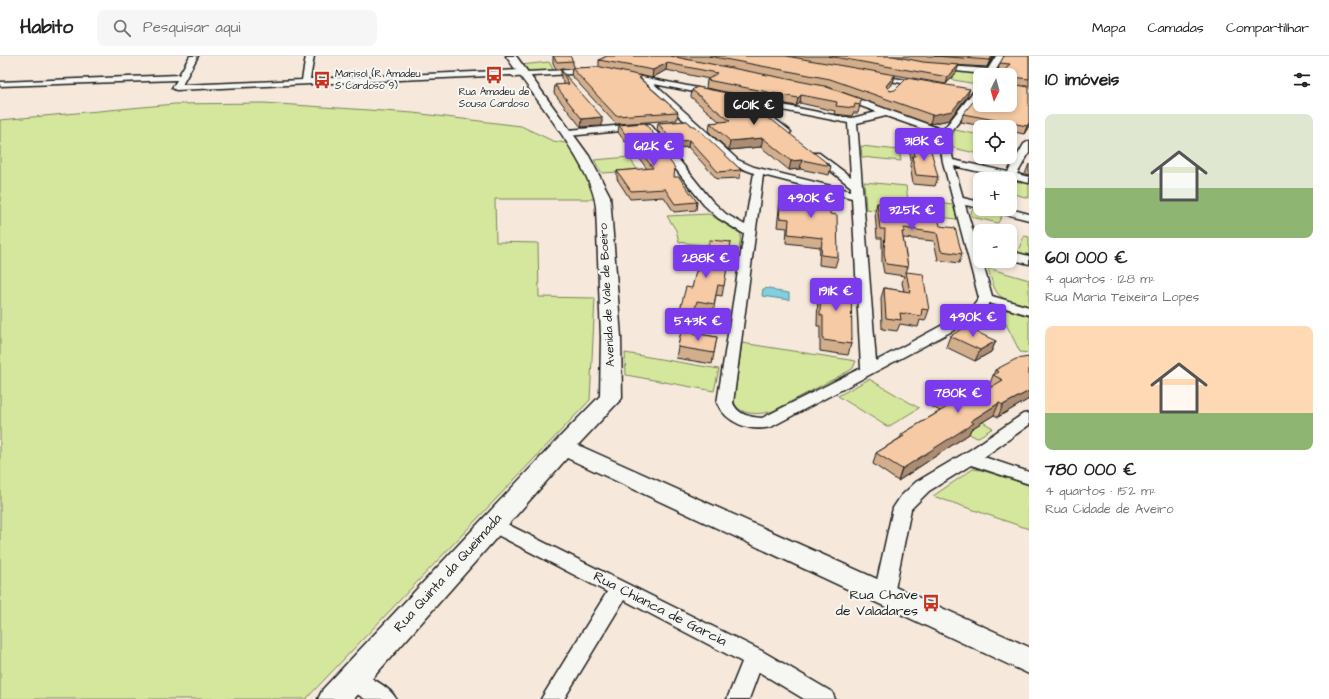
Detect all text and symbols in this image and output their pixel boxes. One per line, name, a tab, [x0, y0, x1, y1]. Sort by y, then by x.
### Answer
search box	[97, 10, 377, 46]
text: Habito	[20, 14, 73, 41]
icon: search	[111, 17, 133, 39]
text: Pesquisar aqui	[143, 17, 241, 38]
text: Mapa	[1092, 18, 1126, 38]
text: Camadas	[1148, 18, 1204, 38]
text: Compartilhar	[1226, 18, 1309, 38]
bus stop icon: Rua Amadeu de Sousa Cardoso	[484, 65, 504, 85]
place label: Marisol (R Amadeu S Cardoso 9)	[335, 67, 421, 93]
north arrow	[973, 68, 1017, 112]
map controls	[973, 68, 1017, 268]
text: 10 imóveis	[1045, 68, 1119, 92]
icon: filters	[1291, 69, 1313, 91]
bus stop icon: Marisol (R Amadeu S Cardoso 9)	[312, 70, 332, 90]
place label: Rua Amadeu de Sousa Cardoso	[459, 85, 530, 111]
pin: 601K €	[721, 92, 787, 126]
text: 601K €	[733, 96, 775, 114]
button: locate	[973, 120, 1017, 164]
pin: 318K €	[891, 128, 957, 162]
text: 318K €	[904, 132, 944, 150]
pin: 612K €	[621, 133, 687, 167]
text: 612K €	[634, 137, 674, 155]
icon: home	[1143, 140, 1215, 212]
button: +	[973, 172, 1017, 216]
pin: 490K €	[778, 185, 844, 219]
text: 490K €	[787, 189, 835, 207]
pin: 325K €	[879, 197, 945, 231]
text: 325K €	[889, 201, 935, 219]
street label: Avenida de Vale de Boeiro	[595, 222, 619, 367]
button: −	[973, 224, 1017, 268]
pin: 288K €	[673, 245, 739, 279]
text: 601 000 €	[1045, 246, 1128, 270]
text: 288K €	[682, 249, 730, 267]
text: 4 quartos · 128 m²	[1045, 270, 1155, 288]
pin: 191K €	[803, 278, 869, 312]
text: 191K €	[819, 282, 853, 300]
text: Rua Maria Teixeira Lopes	[1045, 288, 1199, 306]
pin: 490K €	[940, 304, 1006, 338]
pin: 543K €	[665, 308, 731, 342]
text: 490K €	[949, 308, 997, 326]
text: 543K €	[674, 312, 722, 330]
icon: home	[1143, 352, 1215, 424]
pin: 780K €	[925, 380, 991, 414]
text: 780K €	[934, 384, 982, 402]
text: 780 000 €	[1045, 458, 1137, 482]
text: 4 quartos · 152 m²	[1045, 482, 1156, 500]
text: Rua Cidade de Aveiro	[1045, 500, 1174, 518]
street label: Rua Quinta da Queimada	[389, 509, 507, 637]
street label: Rua Chianca de Garcia	[590, 567, 730, 651]
place label: Rua Chave de Valadares	[836, 585, 918, 621]
bus stop icon: Rua Chave de Valadares	[921, 593, 941, 613]

